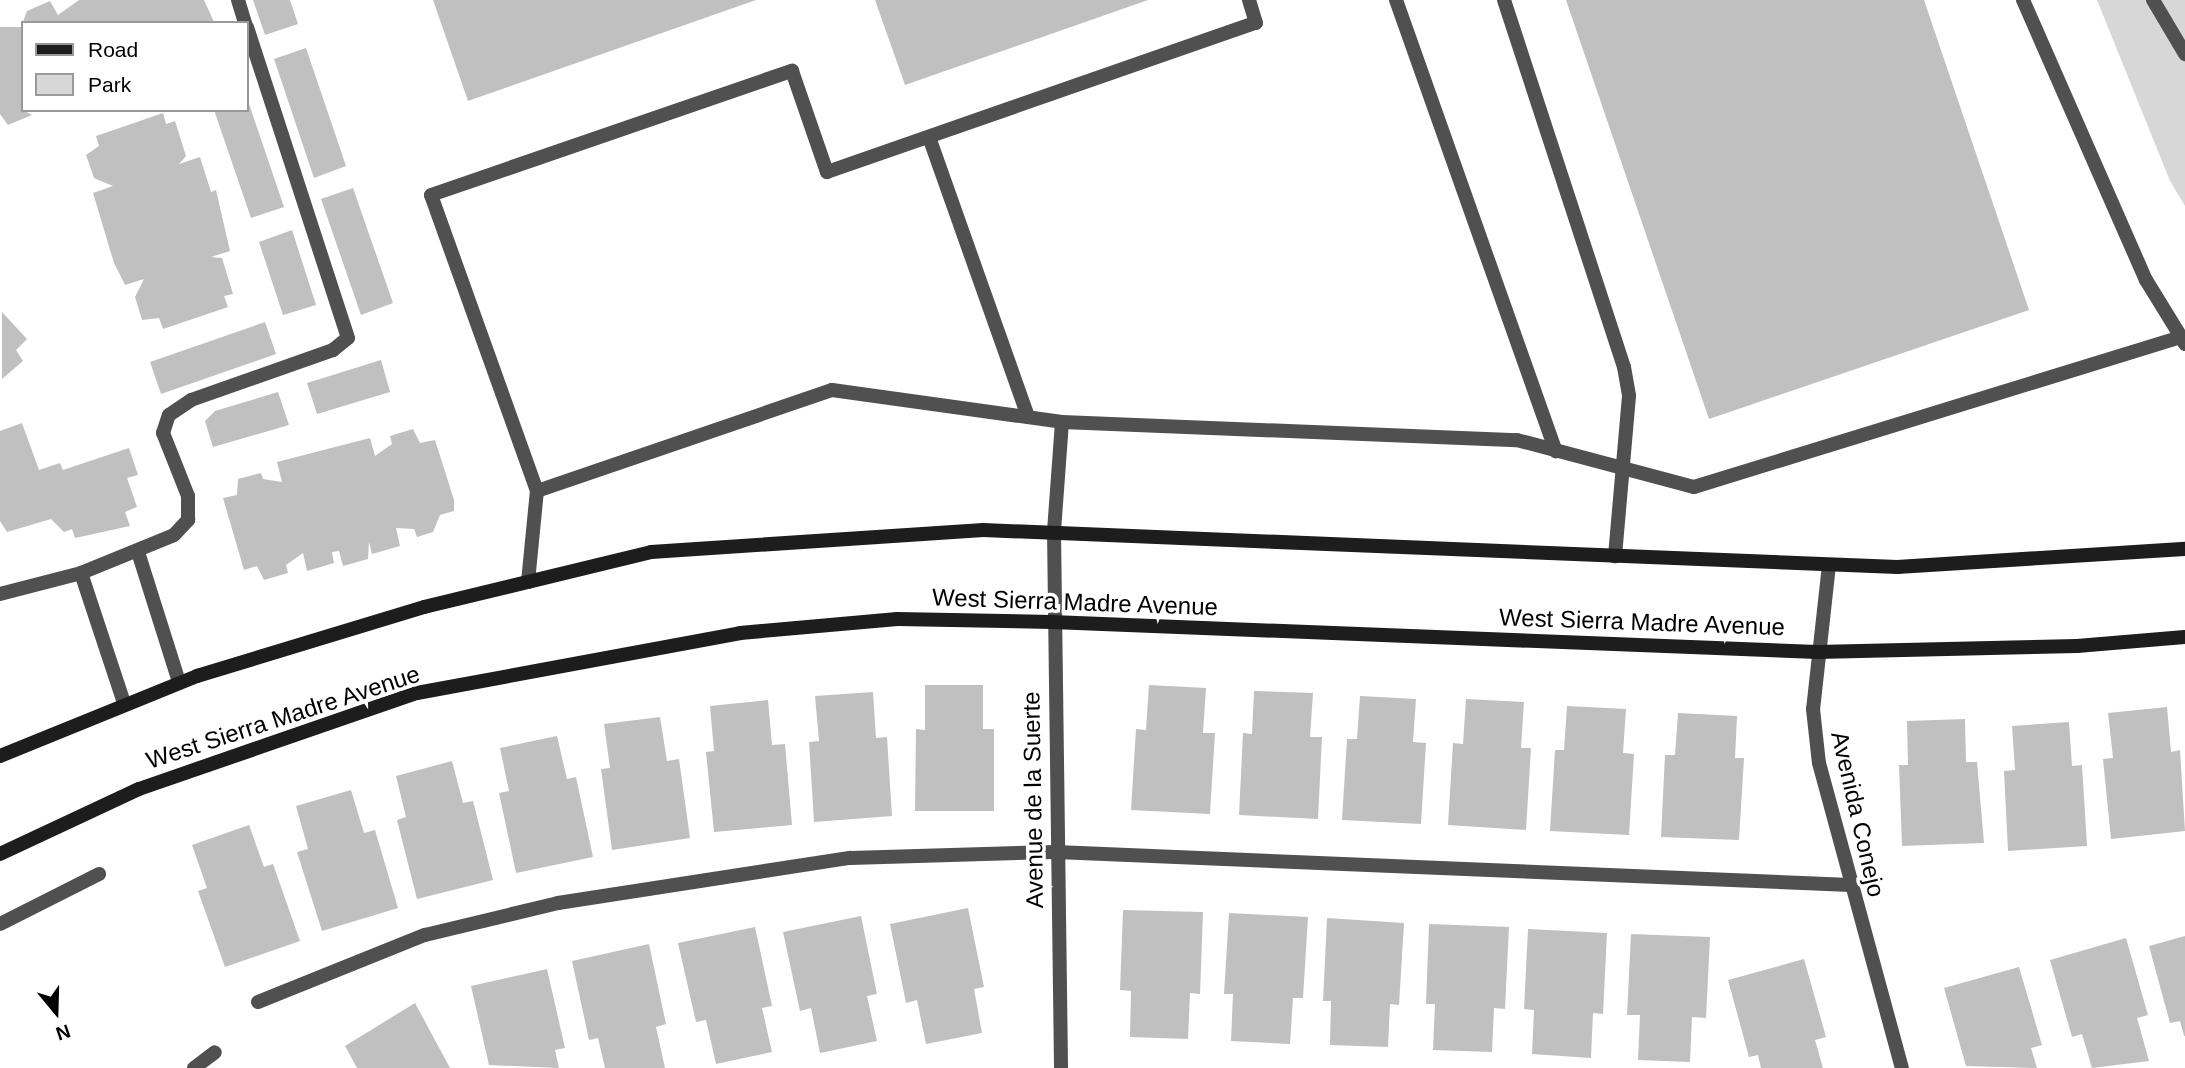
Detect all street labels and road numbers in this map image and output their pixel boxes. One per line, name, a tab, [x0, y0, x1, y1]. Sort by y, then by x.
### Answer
street label: West Sierra Madre Avenue	[931, 583, 1219, 621]
street label: West Sierra Madre Avenue	[1498, 603, 1786, 641]
street label: West Sierra Madre Avenue	[142, 659, 424, 775]
street label: Avenue de la Suerte	[1017, 691, 1049, 909]
street label: Avenida Conejo	[1825, 728, 1891, 900]

